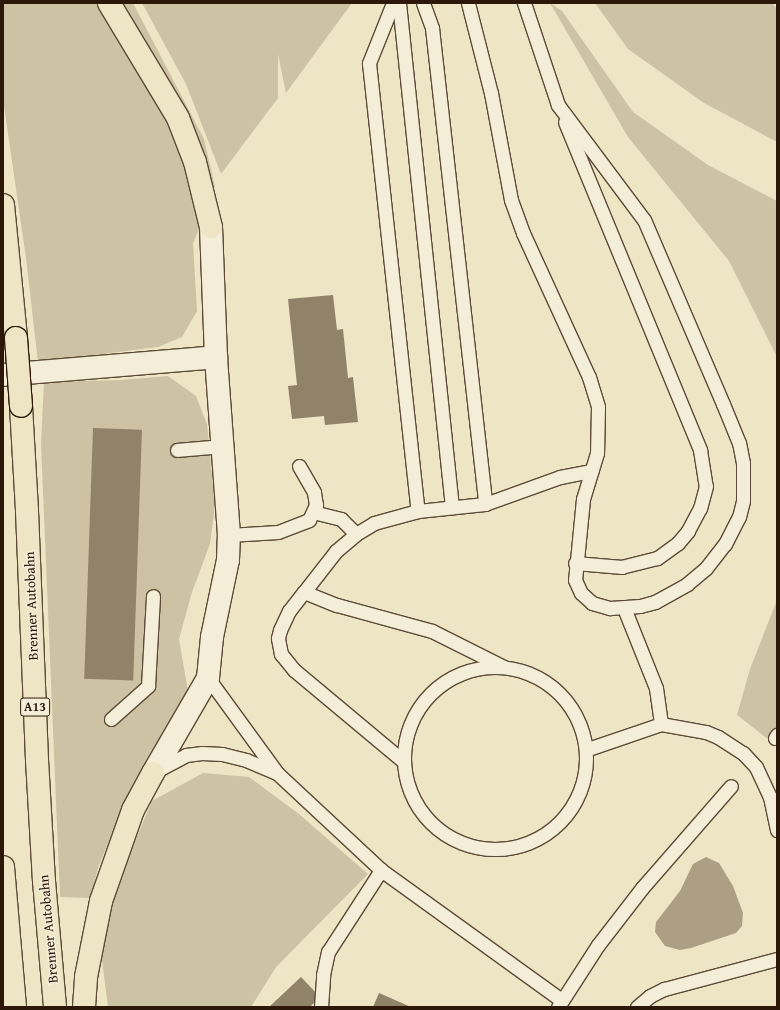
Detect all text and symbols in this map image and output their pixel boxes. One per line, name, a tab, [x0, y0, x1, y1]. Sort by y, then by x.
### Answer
street label: Brenner Autobahn	[21, 551, 41, 661]
road number: A13	[20, 696, 50, 718]
street label: Brenner Autobahn	[35, 874, 61, 984]

